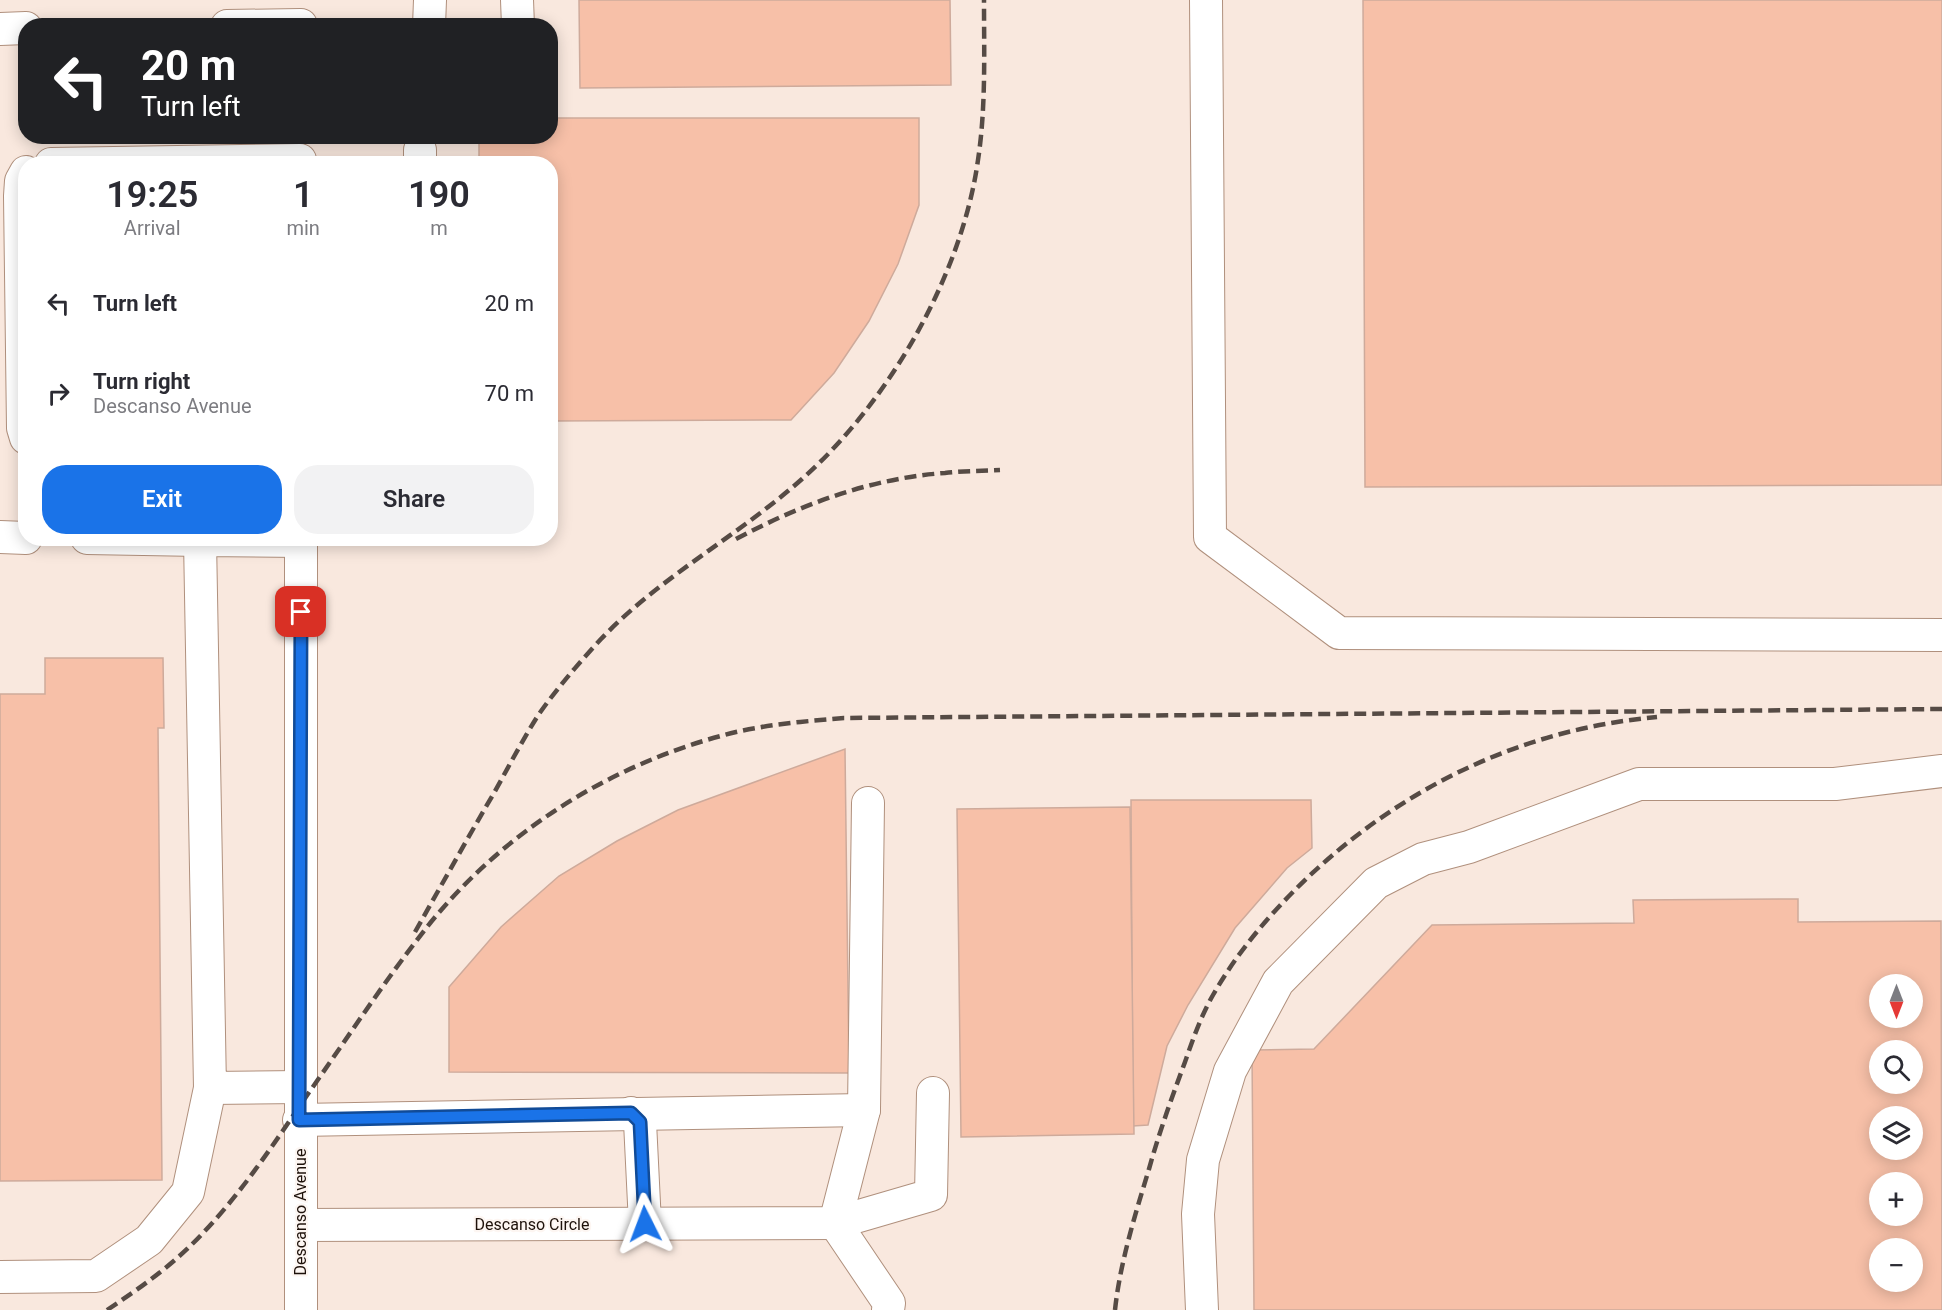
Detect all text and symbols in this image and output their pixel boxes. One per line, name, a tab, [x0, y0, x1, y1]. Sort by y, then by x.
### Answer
text: 20 m	[141, 41, 236, 90]
icon: left	[42, 42, 120, 120]
text: Turn left	[141, 91, 241, 123]
text: 19:25	[106, 174, 198, 216]
text: 1	[293, 174, 313, 216]
text: 190	[408, 174, 470, 216]
text: Arrival	[124, 216, 181, 240]
text: min	[286, 216, 320, 240]
text: m	[430, 216, 448, 240]
icon: left	[42, 287, 75, 320]
text: Turn left	[93, 291, 177, 316]
text: 20 m	[485, 291, 534, 316]
text: Turn right	[93, 369, 190, 394]
icon: right	[42, 377, 75, 410]
text: 70 m	[485, 381, 534, 406]
text: Descanso Avenue	[93, 394, 252, 418]
button: Exit	[42, 465, 282, 534]
button: Share	[294, 465, 534, 534]
pin	[275, 586, 326, 637]
icon: arrive	[284, 595, 317, 628]
north arrow	[1869, 974, 1923, 1028]
map controls	[1869, 974, 1923, 1292]
button: search	[1869, 1040, 1923, 1094]
button: layers	[1869, 1106, 1923, 1160]
street label: Descanso Avenue	[291, 1149, 310, 1275]
button: +	[1869, 1172, 1923, 1226]
position arrow	[613, 1192, 677, 1256]
street label: Descanso Circle	[475, 1215, 589, 1234]
button: −	[1869, 1238, 1923, 1292]

